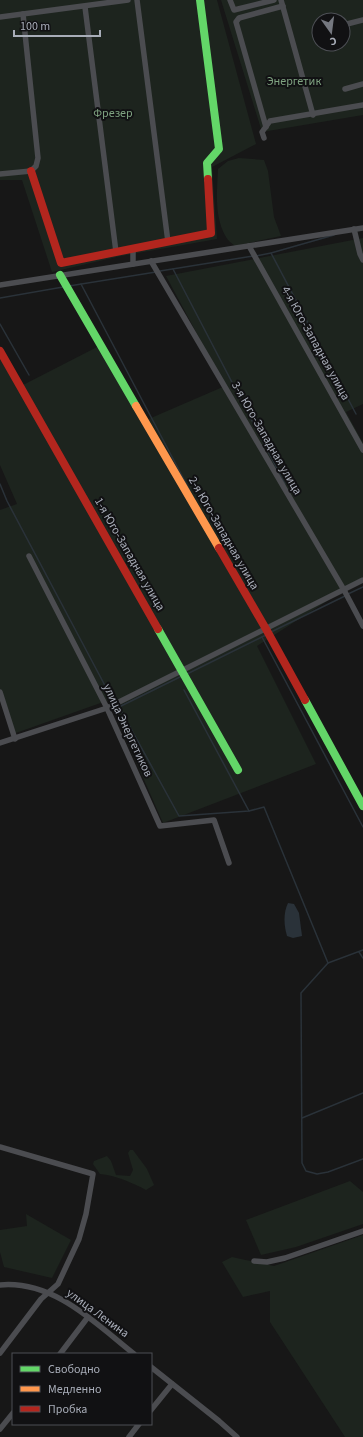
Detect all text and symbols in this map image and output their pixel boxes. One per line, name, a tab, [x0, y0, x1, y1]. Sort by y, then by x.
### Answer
scale bar	[14, 12, 100, 38]
north arrow	[311, 12, 351, 52]
text: 100 m	[20, 18, 50, 35]
text: С	[328, 33, 338, 49]
park label: Энергетик	[267, 73, 321, 90]
park label: Фрезер	[93, 105, 133, 122]
street label: 4-я Юго-Западная улица	[277, 283, 354, 403]
street label: 3-я Юго-Западная улица	[227, 379, 306, 498]
street label: 2-я Юго-Западная улица	[184, 474, 263, 593]
street label: 1-я Юго-Западная улица	[90, 495, 169, 614]
street label: улица Энергетиков	[99, 681, 157, 780]
street label: улица Ленина	[63, 1285, 133, 1342]
legend	[12, 1353, 152, 1425]
text: Свободно	[48, 1361, 100, 1378]
text: Медленно	[48, 1381, 102, 1398]
text: Пробка	[48, 1401, 87, 1418]

